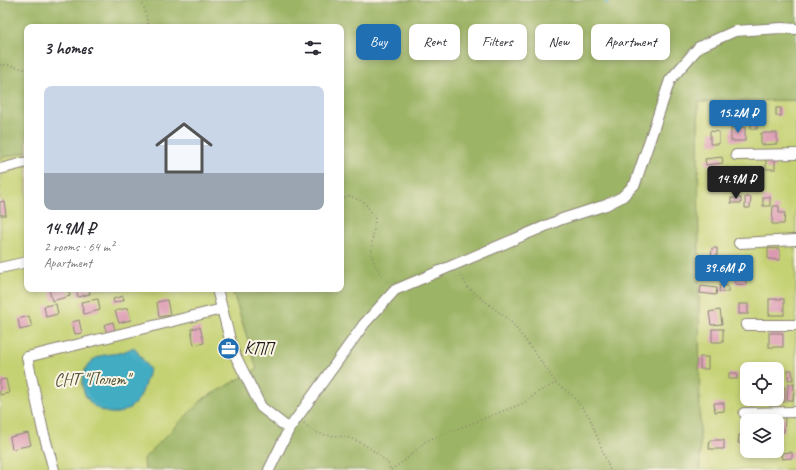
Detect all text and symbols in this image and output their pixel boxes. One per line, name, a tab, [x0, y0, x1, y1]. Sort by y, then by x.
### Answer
chip: Buy	[356, 24, 401, 60]
chip: Rent	[409, 24, 460, 60]
chip: Filters	[468, 24, 527, 60]
chip: New	[535, 24, 583, 60]
chip: Apartment	[591, 24, 670, 60]
icon: filters	[302, 37, 324, 59]
text: 3 homes	[44, 38, 92, 59]
pin: 15.2M ₽	[701, 100, 775, 134]
text: 15.2M ₽	[718, 105, 758, 121]
icon: home	[148, 112, 220, 184]
pin: 14.9M ₽	[699, 166, 773, 200]
text: 14.9M ₽	[716, 171, 756, 187]
text: 14.9M ₽	[44, 218, 95, 239]
text: 2 rooms · 64 m²	[44, 239, 114, 255]
text: Apartment	[44, 255, 92, 271]
pin: 39.6M ₽	[687, 255, 761, 289]
text: 39.6M ₽	[704, 260, 744, 276]
office icon: КПП	[216, 335, 242, 361]
place label: КПП	[244, 338, 276, 359]
map controls	[740, 362, 784, 458]
button: locate	[740, 362, 784, 406]
park label: СНТ "Полет"	[54, 369, 134, 390]
button: layers	[740, 414, 784, 458]

